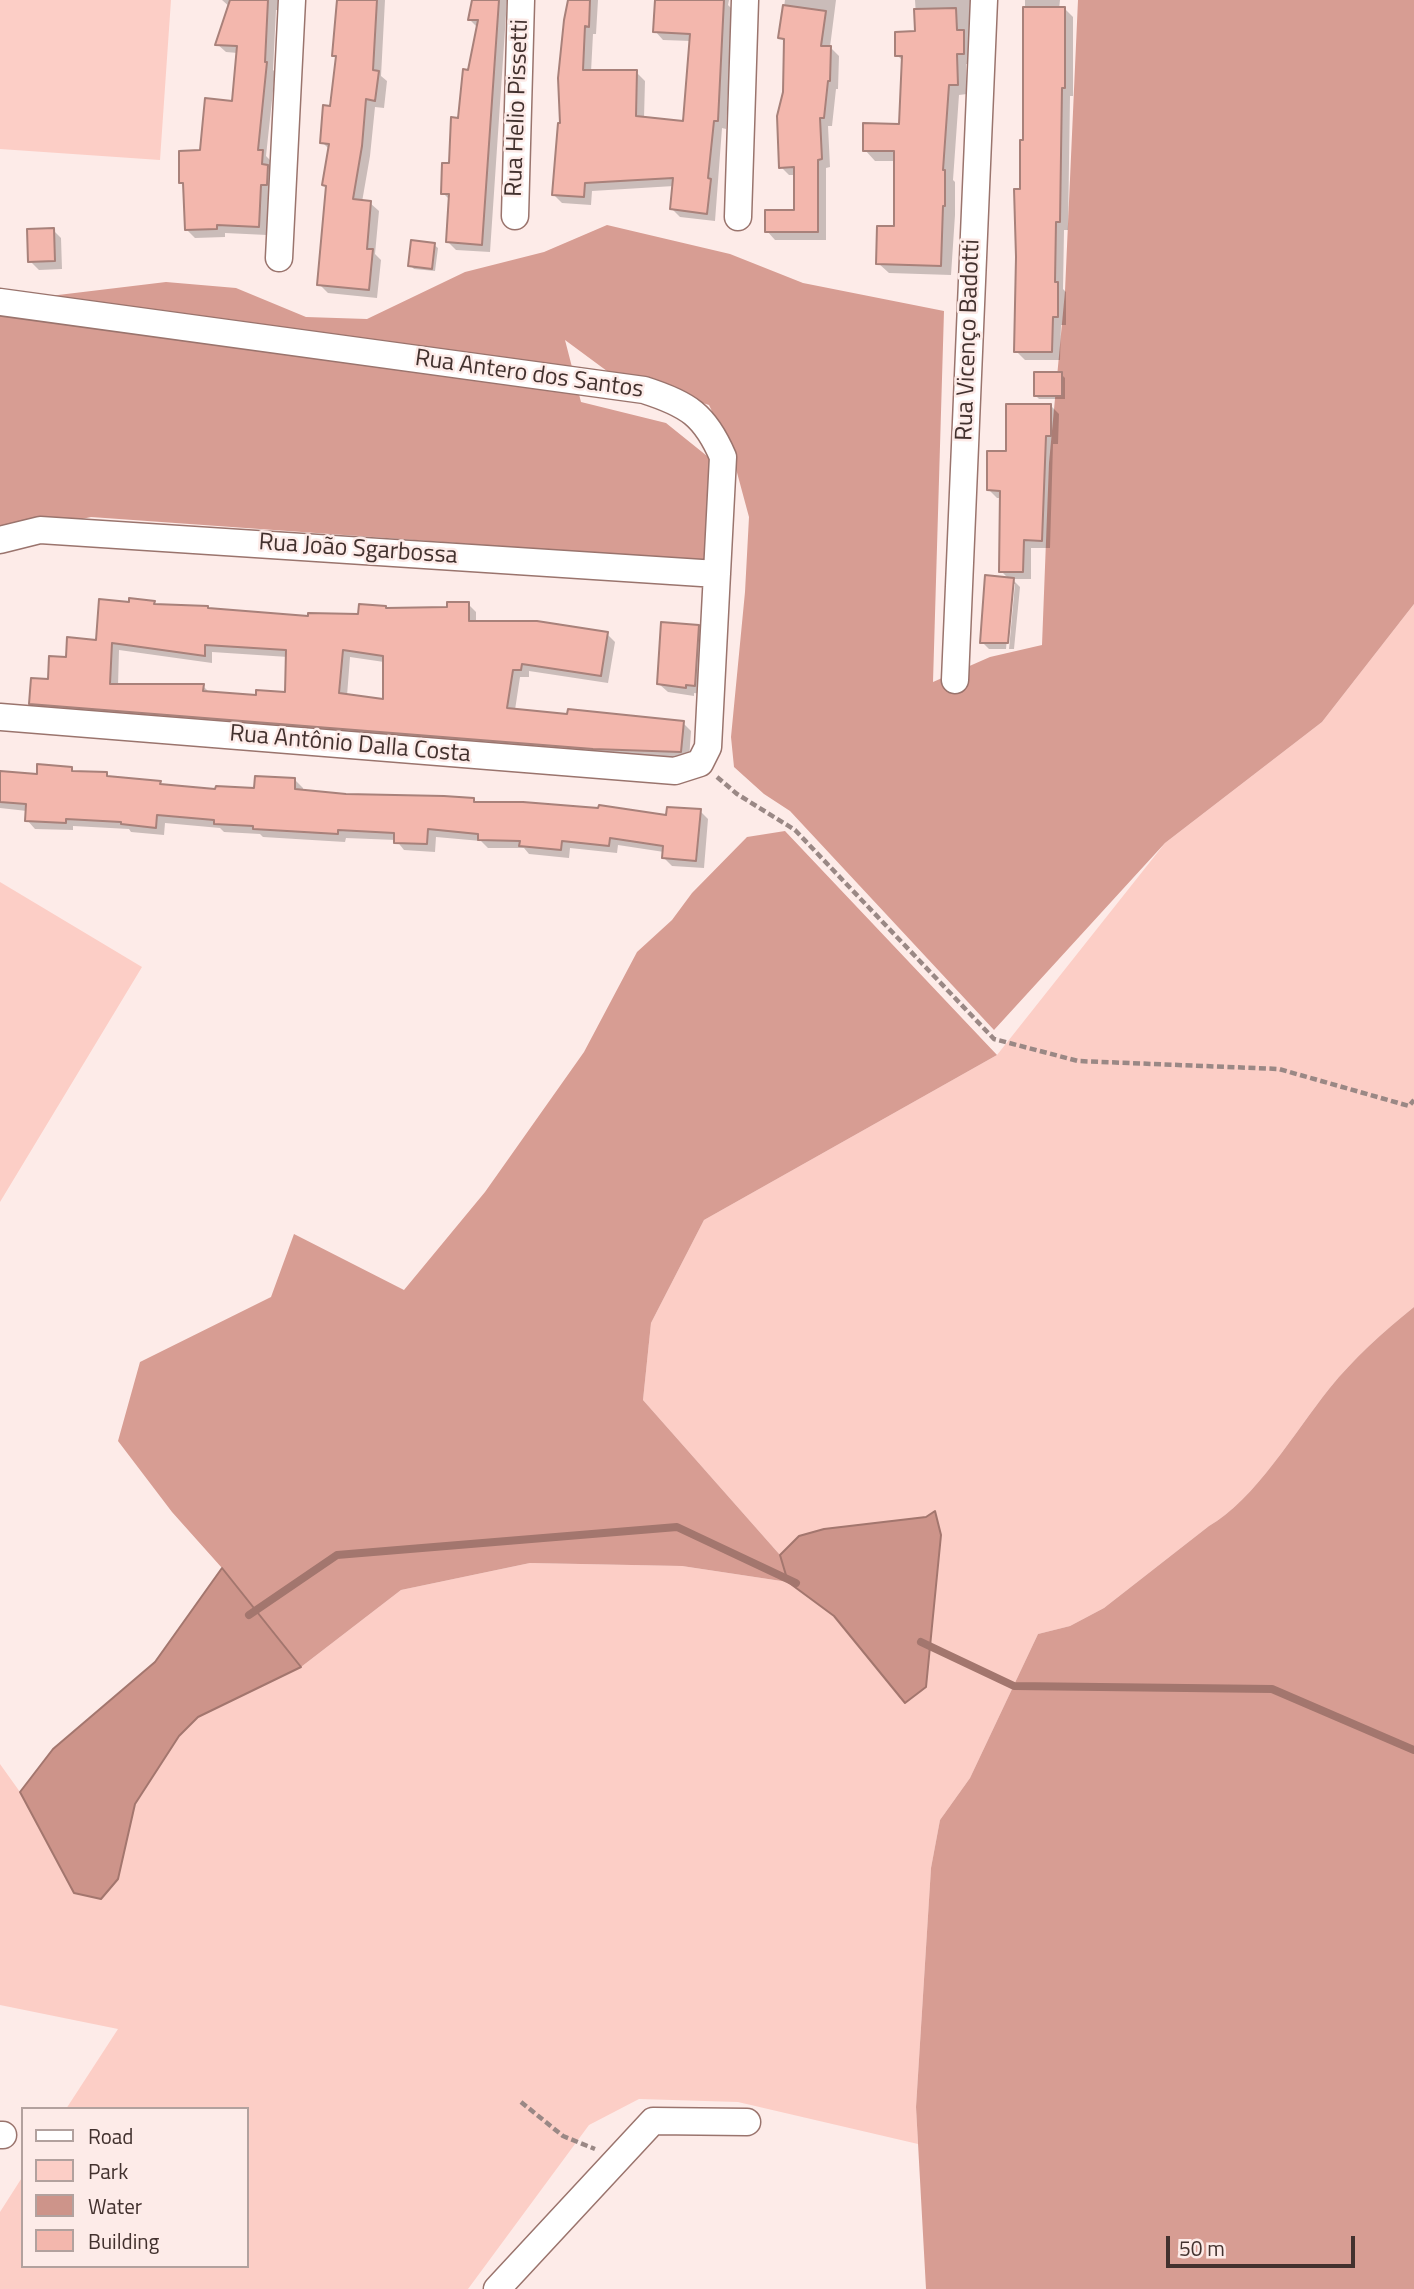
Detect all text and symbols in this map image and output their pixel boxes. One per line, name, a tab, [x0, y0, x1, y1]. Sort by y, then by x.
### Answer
street label: Rua Helio Pissetti	[501, 19, 535, 197]
street label: Rua Vicenço Badotti	[951, 239, 987, 441]
street label: Rua Antero dos Santos	[413, 345, 645, 405]
street label: Rua João Sgarbossa	[258, 529, 458, 571]
street label: Rua Antônio Dalla Costa	[228, 720, 472, 770]
legend	[21, 2107, 248, 2268]
text: Road	[88, 2120, 133, 2152]
text: Park	[88, 2155, 128, 2187]
text: Water	[88, 2190, 142, 2222]
scale bar	[1169, 2222, 1358, 2266]
text: Building	[88, 2225, 159, 2257]
text: 50 m	[1179, 2232, 1225, 2264]

